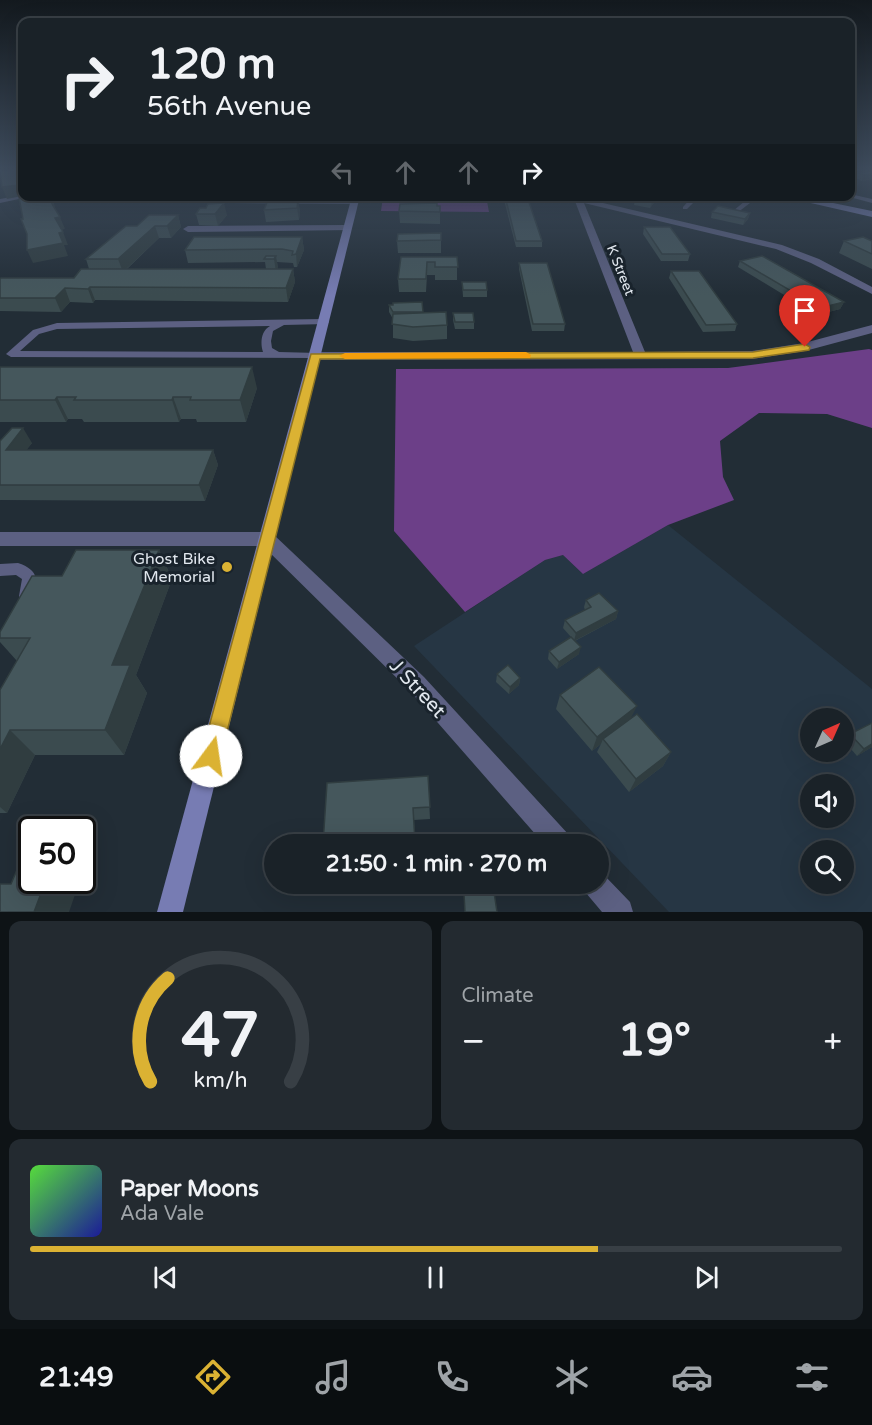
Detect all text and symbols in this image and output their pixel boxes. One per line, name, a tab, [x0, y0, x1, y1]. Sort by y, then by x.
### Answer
text: 120 m	[147, 39, 276, 90]
icon: right	[48, 42, 126, 120]
text: 56th Avenue	[147, 90, 311, 123]
icon: left	[326, 156, 359, 189]
icon: ahead	[389, 156, 422, 189]
icon: ahead	[452, 156, 485, 189]
icon: right	[515, 156, 548, 189]
street label: K Street	[603, 242, 639, 299]
pin	[779, 285, 830, 347]
icon: arrive	[788, 294, 821, 327]
place label: Ghost Bike Memorial	[133, 549, 215, 587]
marker: Ghost Bike Memorial	[220, 560, 234, 574]
street label: J Street	[384, 654, 451, 723]
north arrow	[800, 708, 854, 762]
map controls	[800, 708, 854, 894]
position arrow	[179, 724, 243, 788]
button: sound	[800, 774, 854, 828]
speed limit sign: 50	[18, 816, 96, 894]
button: search	[800, 840, 854, 894]
text: 21:50 · 1 min · 270 m	[326, 851, 547, 877]
text: Climate	[462, 984, 534, 1008]
text: 47	[181, 999, 259, 1074]
text: 19°	[617, 1014, 691, 1068]
text: −	[462, 1022, 485, 1061]
text: +	[823, 1022, 842, 1061]
text: km/h	[193, 1068, 247, 1094]
text: Paper Moons	[120, 1176, 259, 1202]
text: Ada Vale	[120, 1202, 204, 1226]
icon: previous	[149, 1261, 182, 1294]
icon: pause	[419, 1261, 452, 1294]
icon: next	[690, 1261, 723, 1294]
icon: directions	[192, 1356, 234, 1398]
icon: music	[312, 1356, 354, 1398]
icon: phone	[431, 1356, 473, 1398]
icon: climate	[551, 1356, 593, 1398]
icon: car	[671, 1356, 713, 1398]
icon: filters	[791, 1356, 833, 1398]
text: 21:49	[39, 1361, 114, 1394]

